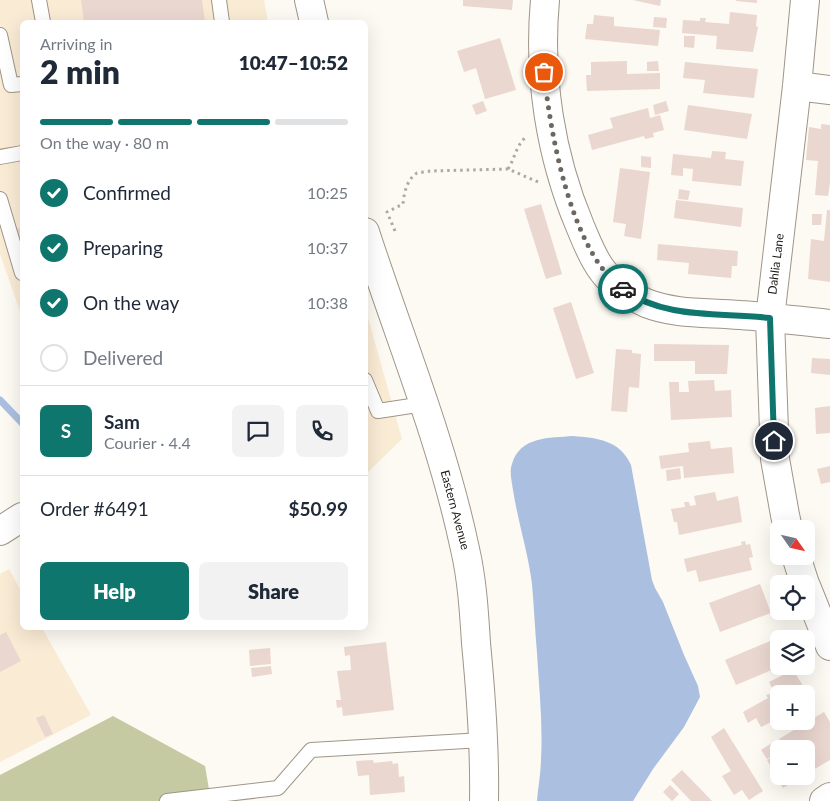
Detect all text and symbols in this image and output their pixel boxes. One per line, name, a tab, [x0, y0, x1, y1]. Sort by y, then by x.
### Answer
text: Arriving in	[40, 34, 113, 53]
text: 10:47–10:52	[239, 51, 348, 74]
pin	[523, 51, 565, 93]
text: 2 min	[40, 52, 120, 91]
icon: bag	[530, 58, 558, 86]
text: On the way · 80 m	[40, 133, 169, 152]
icon: check	[40, 179, 68, 207]
text: Confirmed	[83, 181, 171, 204]
text: 10:25	[307, 183, 348, 202]
street label: Dahlia Lane	[764, 232, 787, 295]
icon: check	[40, 234, 68, 262]
text: Preparing	[83, 236, 163, 259]
text: 10:37	[307, 238, 348, 257]
courier	[598, 264, 648, 314]
icon: car	[609, 275, 637, 303]
icon: check	[40, 289, 68, 317]
text: On the way	[83, 291, 179, 314]
text: 10:38	[307, 293, 348, 312]
text: Delivered	[83, 346, 163, 369]
button: chat	[232, 405, 284, 457]
button: phone	[296, 405, 348, 457]
text: Sam	[104, 410, 140, 433]
text: S	[61, 419, 71, 442]
pin	[753, 420, 795, 462]
icon: home	[760, 427, 788, 455]
text: Courier · 4.4	[104, 433, 191, 452]
street label: Eastern Avenue	[438, 468, 473, 551]
text: Order #6491	[40, 497, 149, 520]
text: $50.99	[288, 497, 348, 520]
north arrow	[770, 520, 815, 565]
map controls	[770, 520, 815, 785]
button: Help	[40, 562, 189, 620]
button: Share	[199, 562, 348, 620]
button: locate	[770, 575, 815, 620]
button: layers	[770, 630, 815, 675]
button: +	[770, 685, 815, 730]
button: −	[770, 740, 815, 785]

